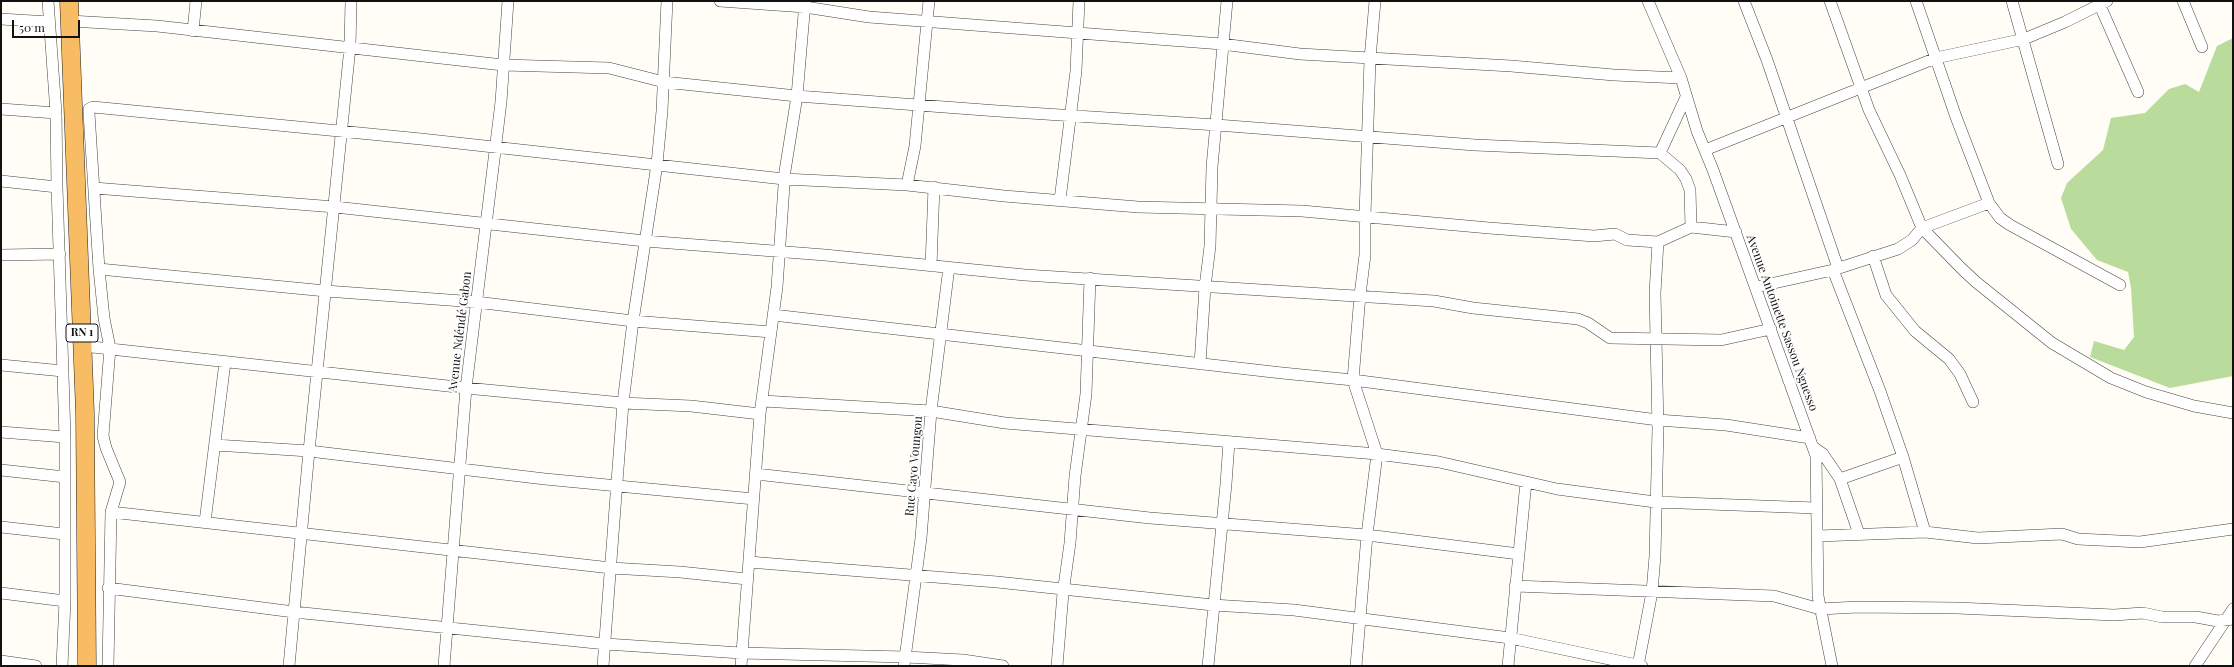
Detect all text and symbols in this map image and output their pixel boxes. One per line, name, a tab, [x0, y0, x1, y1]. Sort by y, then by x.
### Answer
scale bar	[14, 12, 82, 38]
text: 50 m	[19, 19, 45, 35]
street label: Avenue Antoinette Sassou Nguesso	[1743, 233, 1821, 413]
street label: Avenue Ndéndé Gabon	[445, 271, 475, 393]
road number: RN 1	[66, 324, 98, 342]
street label: Rue Cayo Voungou	[902, 415, 926, 517]

